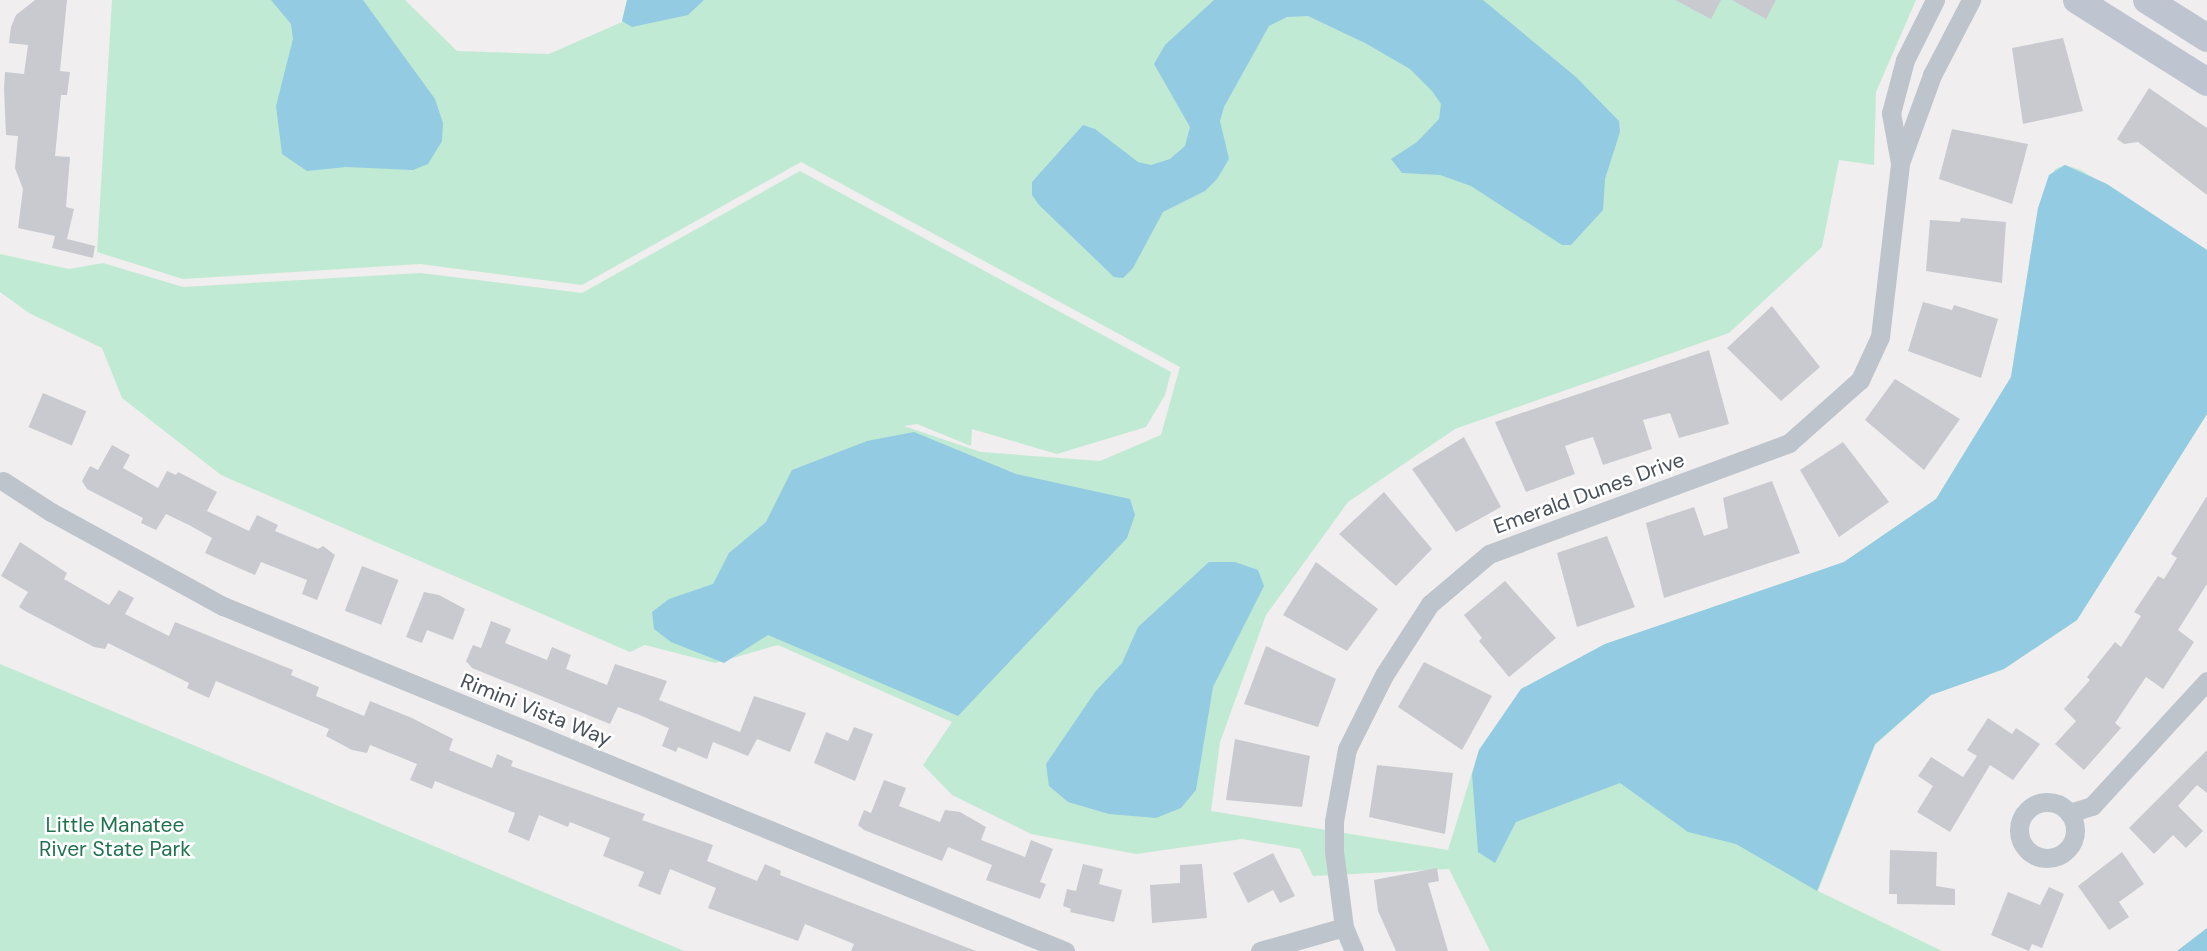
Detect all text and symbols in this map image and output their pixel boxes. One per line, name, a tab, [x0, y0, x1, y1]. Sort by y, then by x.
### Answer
street label: Emerald Dunes Drive	[1490, 447, 1688, 539]
street label: Rimini Vista Way	[457, 668, 615, 752]
park label: Little Manatee River State Park	[39, 812, 191, 862]

